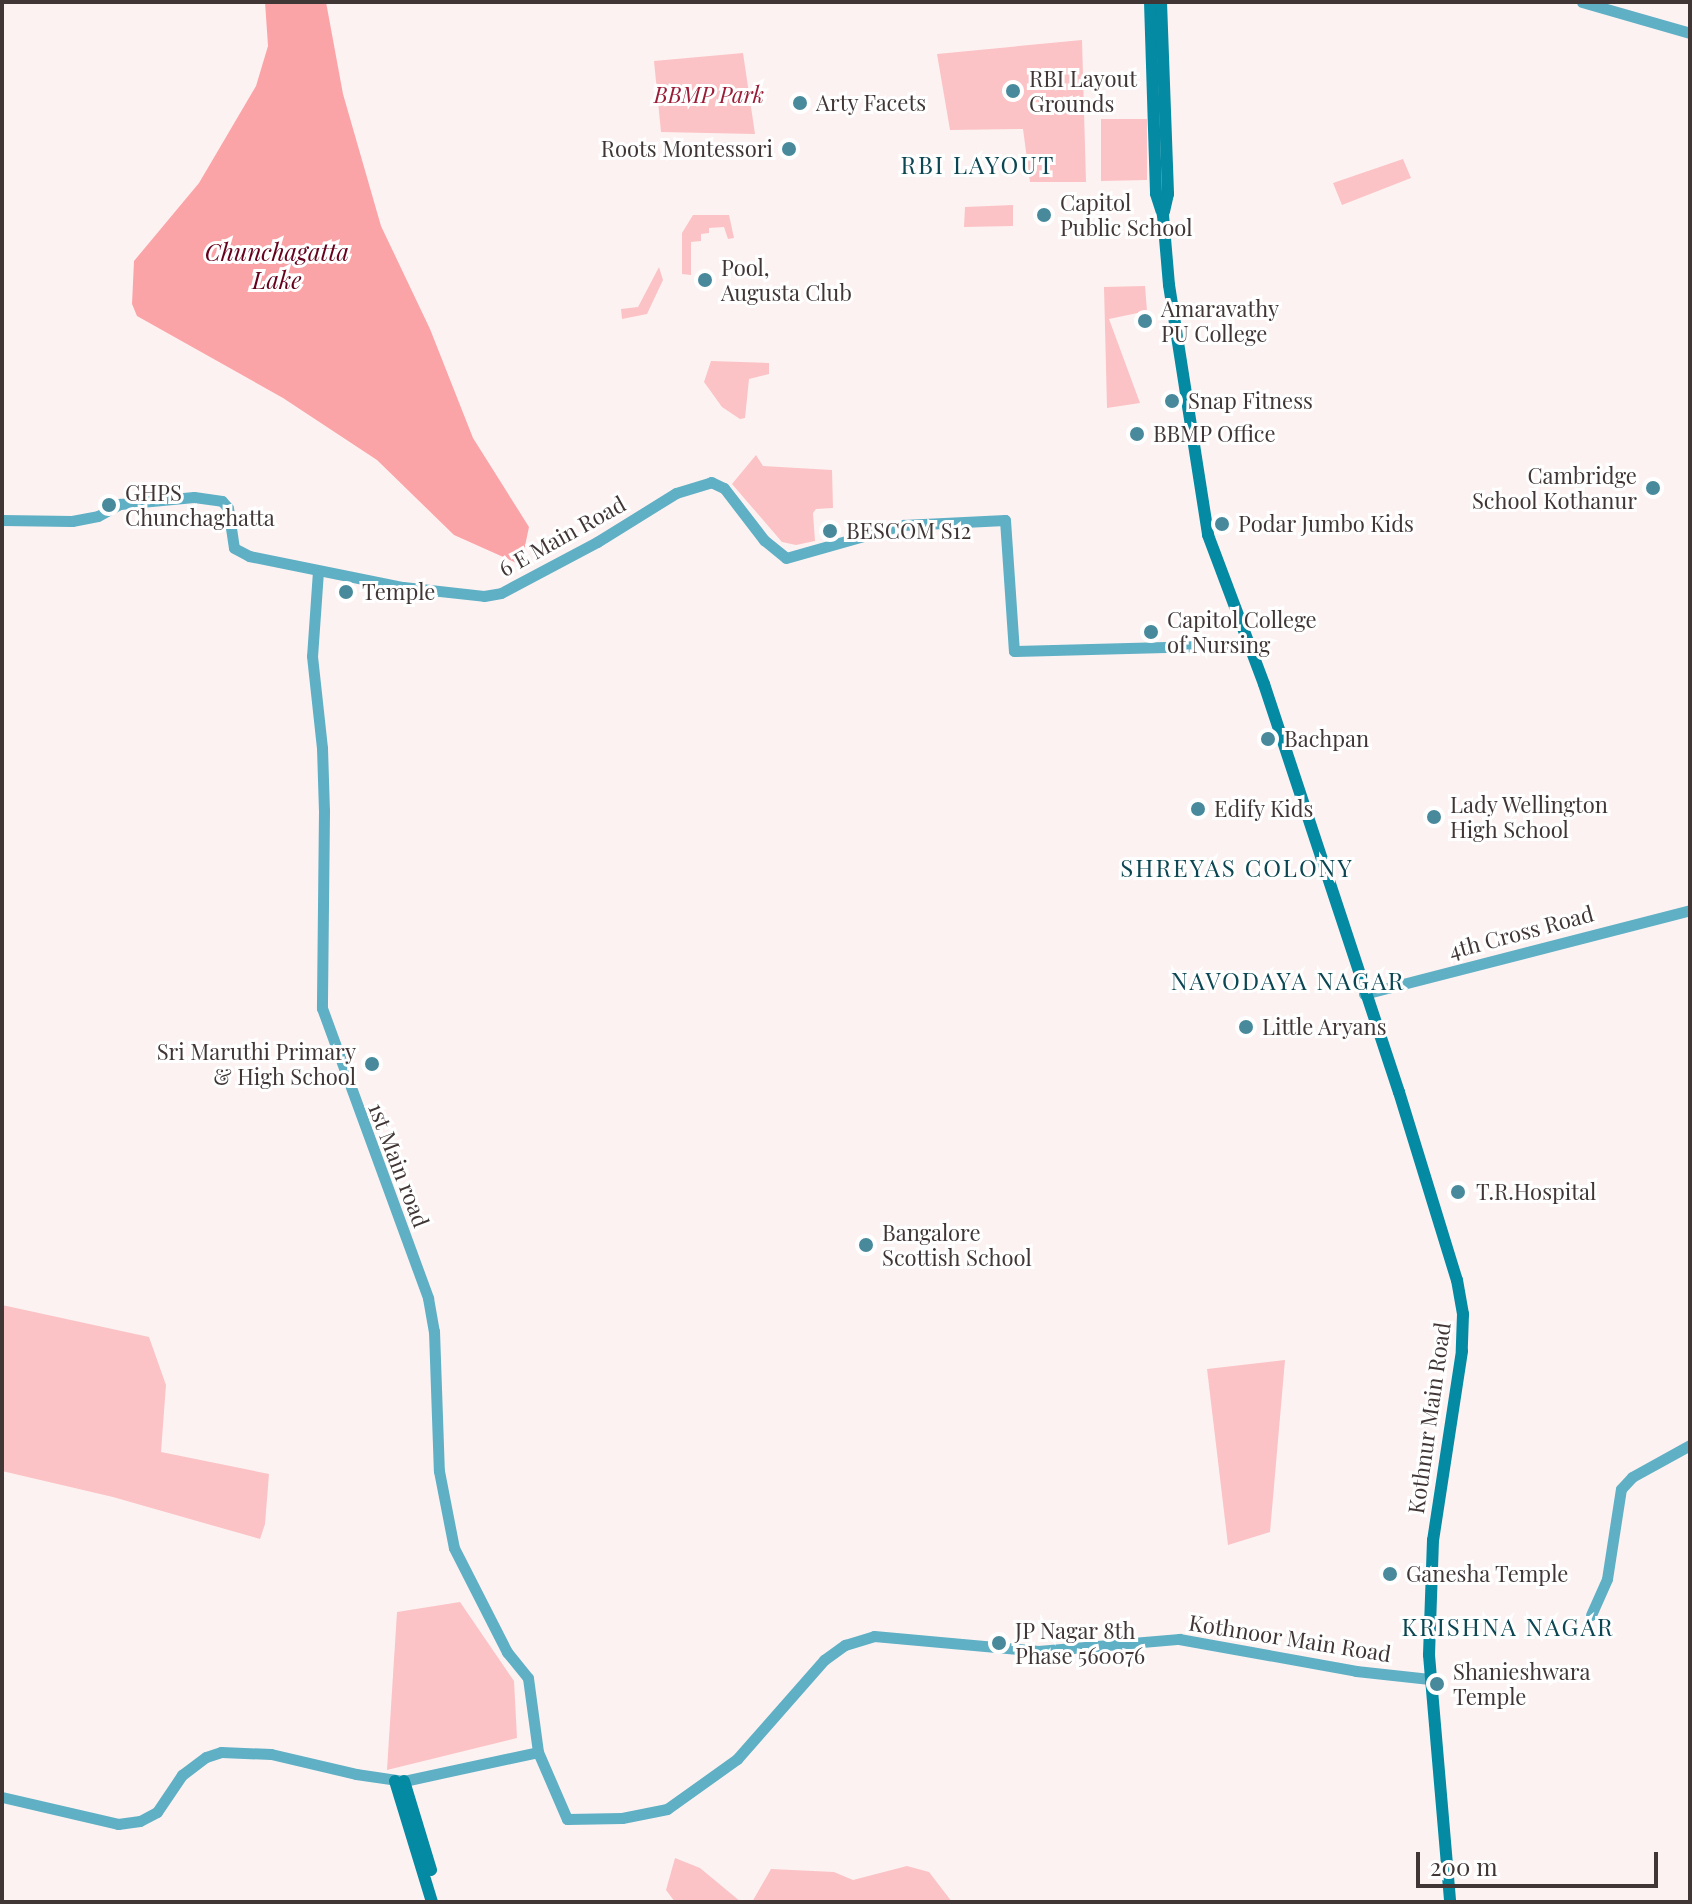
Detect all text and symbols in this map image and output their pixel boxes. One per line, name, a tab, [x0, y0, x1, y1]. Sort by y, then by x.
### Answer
place label: RBI Layout Grounds	[1029, 65, 1137, 116]
park label: BBMP Park	[654, 82, 764, 108]
marker: RBI Layout Grounds	[1004, 82, 1022, 100]
place label: Arty Facets	[816, 90, 927, 116]
marker: Arty Facets	[791, 94, 809, 112]
place label: Roots Montessori	[601, 136, 773, 162]
marker: Roots Montessori	[780, 140, 798, 158]
district label: RBI LAYOUT	[900, 151, 1056, 179]
place label: Capitol Public School	[1060, 189, 1192, 240]
marker: Capitol Public School	[1035, 206, 1053, 224]
water label: Chunchagatta Lake	[205, 238, 349, 294]
place label: Pool, Augusta Club	[721, 254, 852, 306]
marker: Pool, Augusta Club	[696, 271, 714, 289]
place label: Amaravathy PU College	[1161, 295, 1279, 346]
marker: Amaravathy PU College	[1136, 312, 1154, 330]
place label: Snap Fitness	[1188, 388, 1313, 414]
marker: Snap Fitness	[1163, 392, 1181, 410]
place label: BBMP Office	[1153, 421, 1276, 447]
marker: BBMP Office	[1128, 425, 1146, 443]
place label: Cambridge School Kothanur	[1472, 462, 1637, 514]
place label: GHPS Chunchaghatta	[125, 479, 275, 530]
marker: Cambridge School Kothanur	[1644, 479, 1662, 497]
street label: 6 E Main Road	[494, 490, 630, 582]
marker: GHPS Chunchaghatta	[100, 496, 118, 514]
place label: Podar Jumbo Kids	[1238, 511, 1414, 537]
marker: Podar Jumbo Kids	[1213, 515, 1231, 533]
place label: BESCOM S12	[846, 518, 971, 544]
marker: BESCOM S12	[821, 522, 839, 540]
place label: Temple	[362, 579, 435, 605]
marker: Temple	[337, 583, 355, 601]
place label: Capitol College of Nursing	[1167, 606, 1317, 658]
marker: Capitol College of Nursing	[1142, 623, 1160, 641]
place label: Bachpan	[1284, 726, 1369, 752]
marker: Bachpan	[1259, 730, 1277, 748]
place label: Lady Wellington High School	[1450, 791, 1609, 842]
place label: Edify Kids	[1214, 796, 1314, 822]
marker: Edify Kids	[1189, 800, 1207, 818]
marker: Lady Wellington High School	[1425, 808, 1443, 826]
district label: SHREYAS COLONY	[1120, 854, 1354, 882]
street label: 4th Cross Road	[1446, 900, 1596, 964]
district label: NAVODAYA NAGAR	[1171, 967, 1405, 995]
place label: Little Aryans	[1262, 1014, 1387, 1040]
marker: Little Aryans	[1237, 1018, 1255, 1036]
place label: Sri Maruthi Primary & High School	[157, 1038, 356, 1090]
marker: Sri Maruthi Primary & High School	[363, 1055, 381, 1073]
street label: 1st Main road	[363, 1099, 435, 1231]
place label: T.R.Hospital	[1476, 1179, 1596, 1205]
marker: T.R.Hospital	[1447, 1181, 1469, 1203]
place label: Bangalore Scottish School	[882, 1219, 1032, 1270]
marker: Bangalore Scottish School	[857, 1236, 875, 1254]
street label: Kothnur Main Road	[1402, 1320, 1456, 1516]
place label: Ganesha Temple	[1406, 1561, 1569, 1587]
marker: Ganesha Temple	[1381, 1565, 1399, 1583]
street label: Kothnoor Main Road	[1187, 1609, 1393, 1667]
district label: KRISHNA NAGAR	[1401, 1613, 1615, 1641]
place label: JP Nagar 8th Phase 560076	[1015, 1617, 1145, 1668]
marker: JP Nagar 8th Phase 560076	[990, 1634, 1008, 1652]
place label: Shanieshwara Temple	[1453, 1658, 1591, 1710]
marker: Shanieshwara Temple	[1428, 1675, 1446, 1693]
scale bar	[1420, 1836, 1662, 1886]
text: 200 m	[1430, 1850, 1498, 1882]

